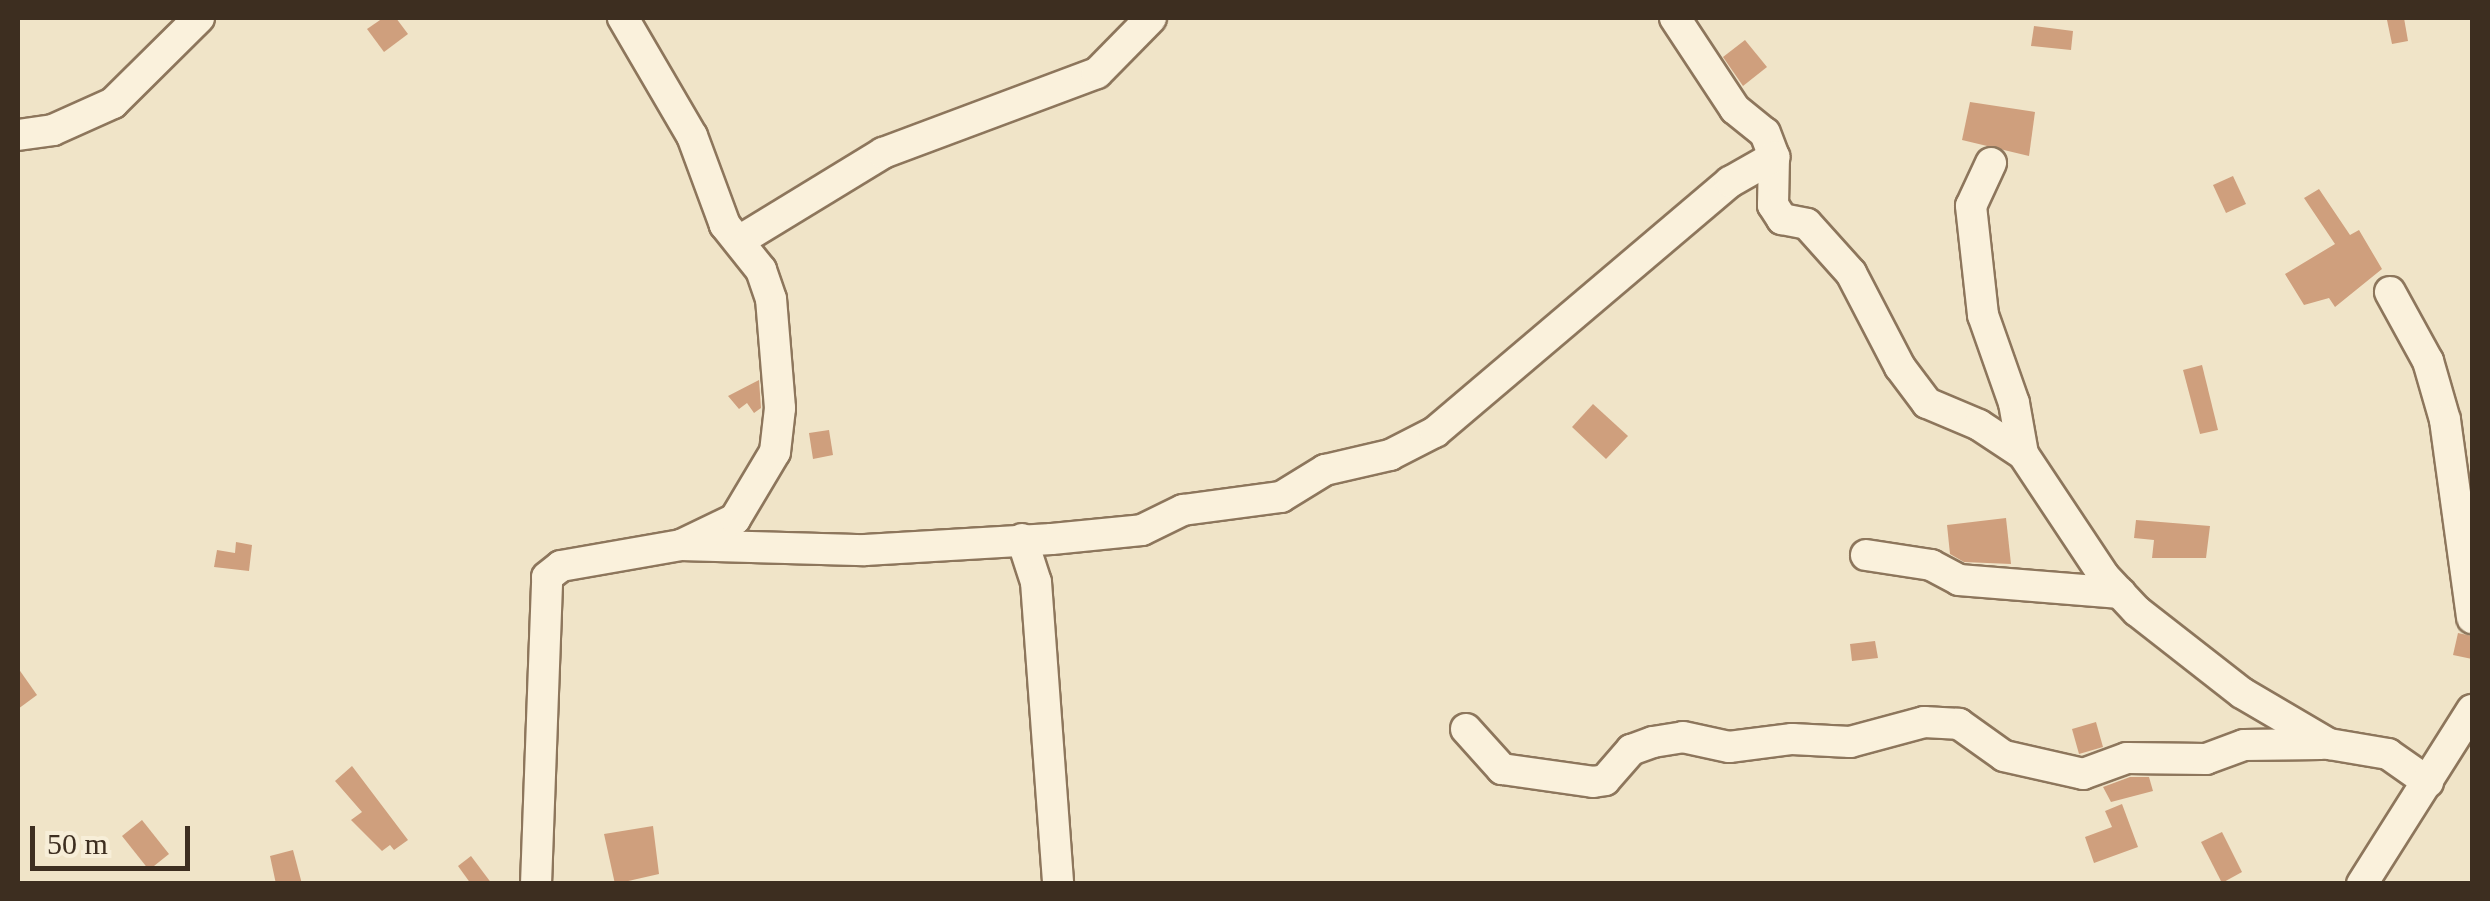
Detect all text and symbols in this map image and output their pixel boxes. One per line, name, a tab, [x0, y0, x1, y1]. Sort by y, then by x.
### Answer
scale bar	[35, 806, 195, 868]
text: 50 m	[47, 827, 108, 860]

